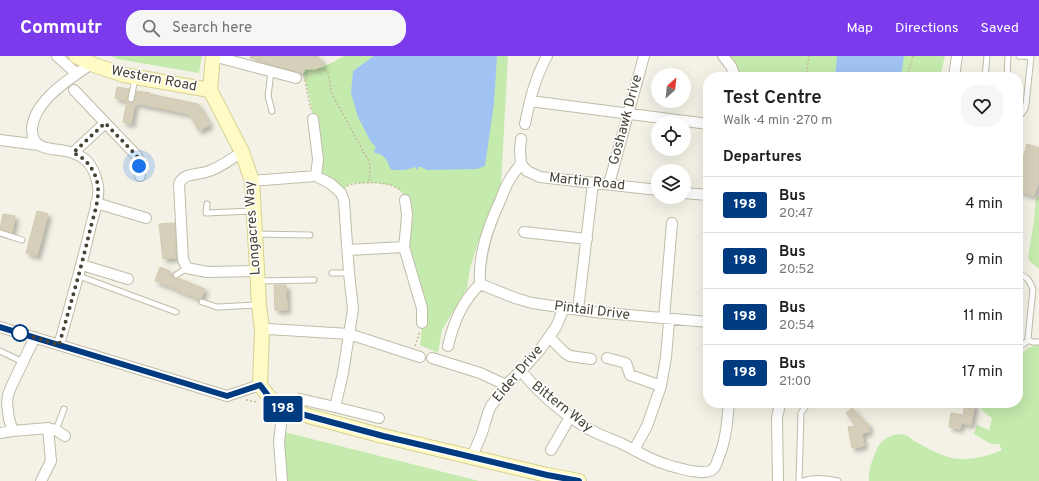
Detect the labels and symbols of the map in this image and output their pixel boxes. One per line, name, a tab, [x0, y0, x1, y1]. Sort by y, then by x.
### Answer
street label: Western Road	[110, 62, 198, 96]
north arrow	[651, 68, 691, 108]
street label: Goshawk Drive	[606, 73, 646, 167]
your location	[129, 156, 149, 176]
street label: Martin Road	[548, 170, 626, 194]
street label: Longacres Way	[241, 180, 265, 276]
street label: Pintail Drive	[553, 298, 631, 324]
unlabelled marker	[11, 324, 29, 342]
street label: Eider Drive	[489, 342, 547, 406]
street label: Bittern Way	[528, 378, 596, 436]
line badge: 198	[260, 396, 306, 422]

